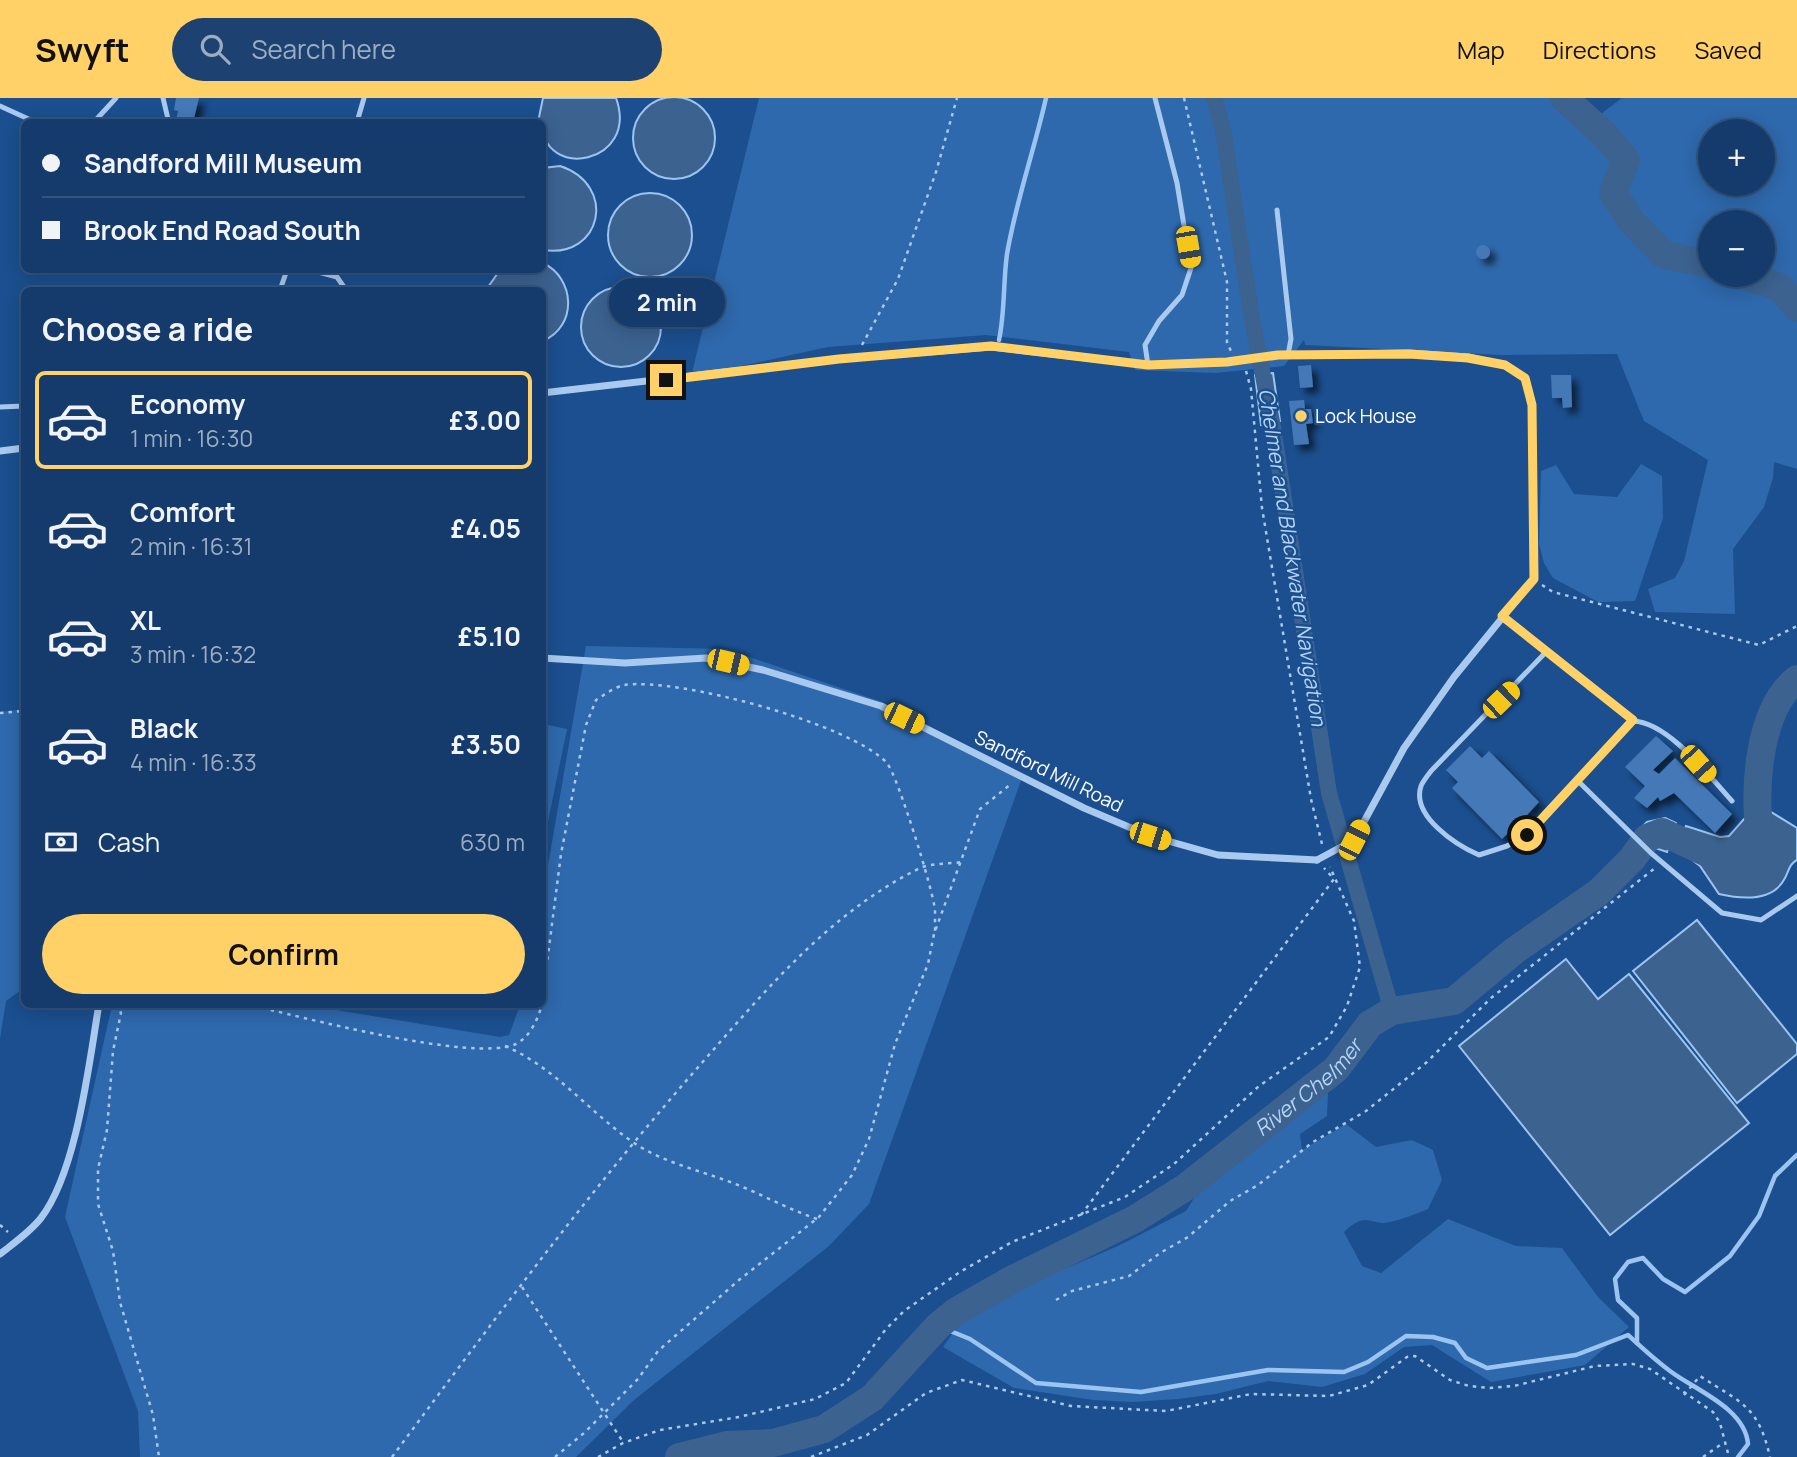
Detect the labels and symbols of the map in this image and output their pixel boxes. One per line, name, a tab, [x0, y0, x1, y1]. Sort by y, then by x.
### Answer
car	[1175, 224, 1202, 270]
callout: 2 min	[608, 278, 724, 328]
route end	[650, 364, 682, 396]
water label: Chelmer and Blackwater Navigation	[1252, 386, 1334, 729]
place label: Lock House	[1315, 403, 1416, 429]
marker: Lock House	[1293, 408, 1309, 424]
car	[706, 647, 751, 677]
car	[1479, 678, 1524, 722]
car	[881, 699, 928, 737]
street label: Sandford Mill Road	[970, 724, 1128, 818]
car	[1677, 741, 1720, 787]
car	[1336, 817, 1373, 863]
route start	[1511, 819, 1543, 851]
car	[1127, 820, 1174, 852]
water label: River Chelmer	[1248, 1031, 1369, 1142]

